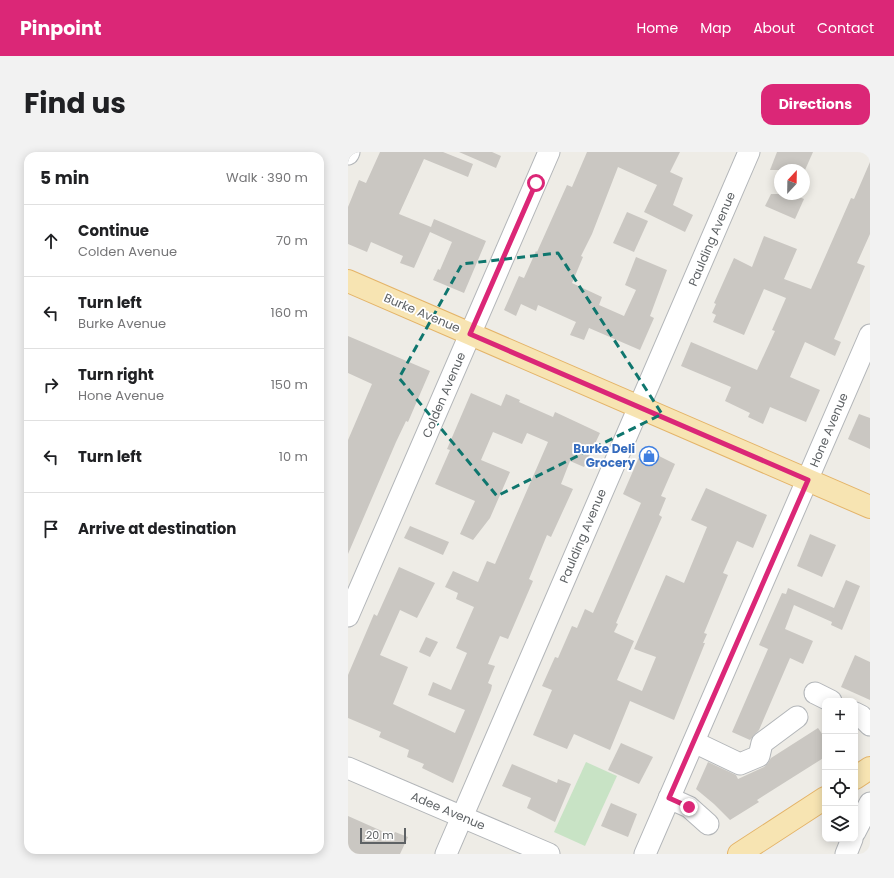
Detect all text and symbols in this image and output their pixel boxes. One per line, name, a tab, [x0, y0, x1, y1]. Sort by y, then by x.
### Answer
text: Pinpoint	[20, 15, 101, 42]
text: Home	[636, 18, 678, 38]
text: Map	[700, 18, 731, 38]
text: About	[753, 18, 795, 38]
text: Contact	[817, 18, 874, 38]
text: Find us	[24, 84, 126, 123]
button: Directions	[761, 84, 870, 125]
north arrow	[774, 164, 810, 200]
text: 5 min	[40, 166, 89, 190]
text: Walk · 390 m	[226, 168, 308, 187]
route start	[527, 174, 545, 192]
street label: Paulding Avenue	[684, 189, 739, 289]
text: Continue	[78, 220, 149, 241]
icon: ahead	[40, 230, 62, 252]
text: 70 m	[276, 231, 308, 250]
text: Colden Avenue	[78, 242, 177, 261]
street label: Burke Avenue	[381, 289, 463, 336]
text: Turn left	[78, 292, 142, 313]
icon: left	[40, 302, 62, 324]
text: 160 m	[271, 303, 308, 322]
text: Burke Avenue	[78, 314, 166, 333]
street label: Colden Avenue	[418, 349, 469, 440]
text: Turn right	[78, 364, 154, 385]
icon: right	[40, 374, 62, 396]
text: 150 m	[271, 375, 308, 394]
text: Hone Avenue	[78, 386, 164, 405]
street label: Hone Avenue	[805, 390, 852, 470]
place label: Burke Deli Grocery	[573, 440, 635, 471]
shop icon: Burke Deli Grocery	[638, 445, 660, 467]
icon: left	[40, 446, 62, 468]
text: Turn left	[78, 446, 142, 467]
text: 10 m	[279, 447, 308, 466]
street label: Paulding Avenue	[555, 486, 610, 586]
icon: arrive	[40, 518, 62, 540]
text: Arrive at destination	[78, 518, 236, 539]
map controls	[822, 698, 858, 842]
button: +	[822, 698, 858, 734]
button: −	[822, 734, 858, 770]
button: locate	[822, 770, 858, 806]
street label: Adee Avenue	[408, 787, 488, 834]
route end	[680, 798, 698, 816]
button: layers	[822, 806, 858, 842]
scale bar	[360, 826, 406, 845]
text: 20 m	[366, 827, 394, 843]

